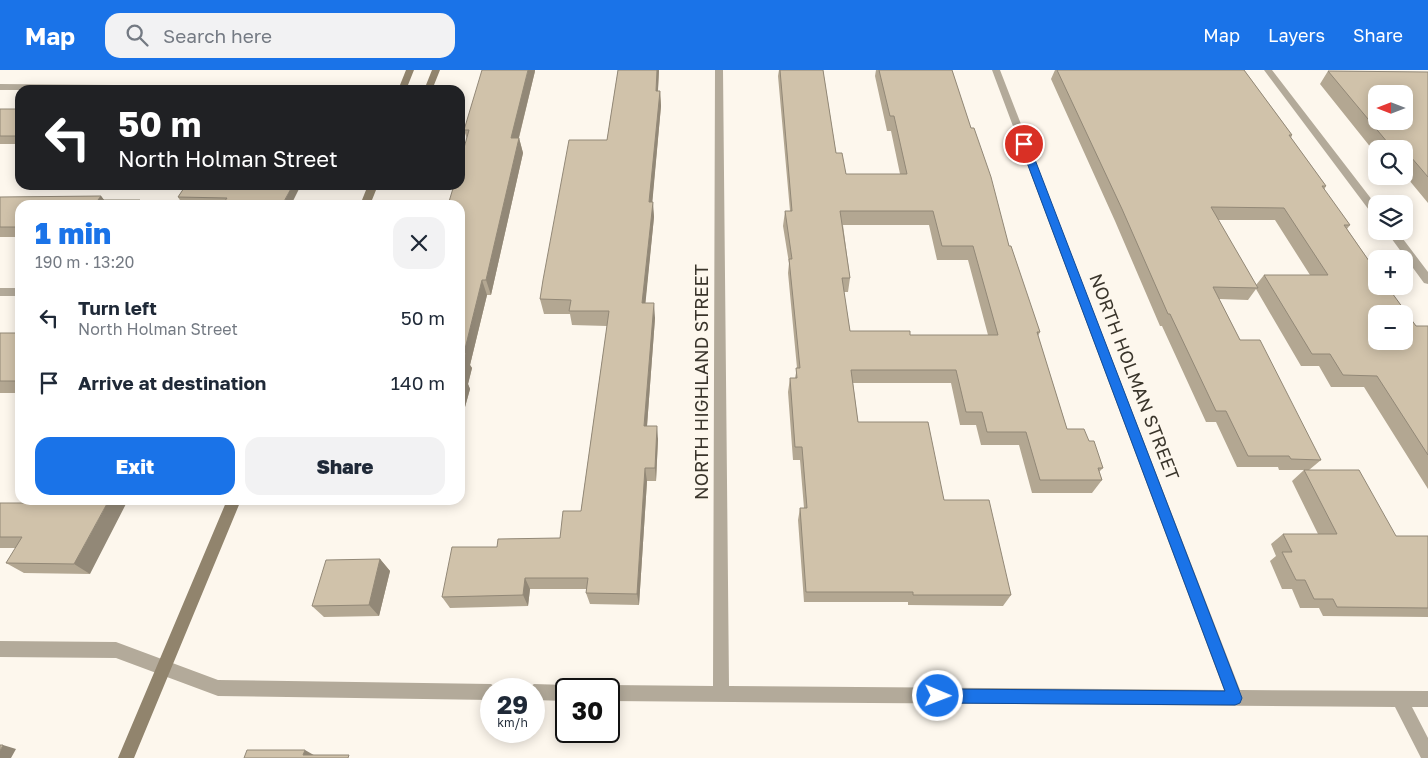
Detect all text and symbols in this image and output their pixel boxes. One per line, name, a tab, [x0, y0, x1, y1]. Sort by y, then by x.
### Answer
search box	[105, 13, 455, 58]
text: Map	[25, 21, 75, 50]
icon: search	[123, 21, 151, 49]
text: Search here	[163, 24, 272, 47]
text: Map	[1203, 24, 1240, 46]
text: Layers	[1268, 24, 1325, 46]
text: Share	[1353, 24, 1403, 46]
north arrow	[1368, 85, 1412, 130]
map controls	[1368, 85, 1413, 350]
text: 50 m	[118, 103, 201, 145]
icon: left	[35, 105, 100, 170]
pin	[1003, 123, 1045, 165]
icon: arrive	[1010, 130, 1038, 158]
button: search	[1368, 140, 1413, 185]
text: North Holman Street	[118, 145, 338, 172]
button: layers	[1368, 195, 1413, 240]
text: 1 min	[35, 215, 111, 251]
button: close	[393, 217, 445, 269]
button: +	[1368, 250, 1413, 295]
text: 190 m · 13:20	[35, 252, 134, 272]
street label: NORTH HIGHLAND STREET	[690, 264, 712, 500]
street label: NORTH HOLMAN STREET	[1085, 270, 1185, 483]
text: Turn left	[78, 296, 157, 319]
icon: left	[35, 304, 63, 332]
button: −	[1368, 305, 1413, 350]
text: 50 m	[401, 306, 445, 329]
text: North Holman Street	[78, 319, 238, 339]
icon: arrive	[35, 369, 63, 397]
text: Arrive at destination	[78, 371, 266, 394]
text: 140 m	[391, 371, 445, 394]
button: Exit	[35, 437, 235, 495]
button: Share	[245, 437, 445, 495]
position arrow	[911, 669, 963, 721]
speed limit sign: 30	[555, 678, 620, 743]
text: 29	[497, 689, 528, 720]
text: km/h	[497, 715, 528, 730]

